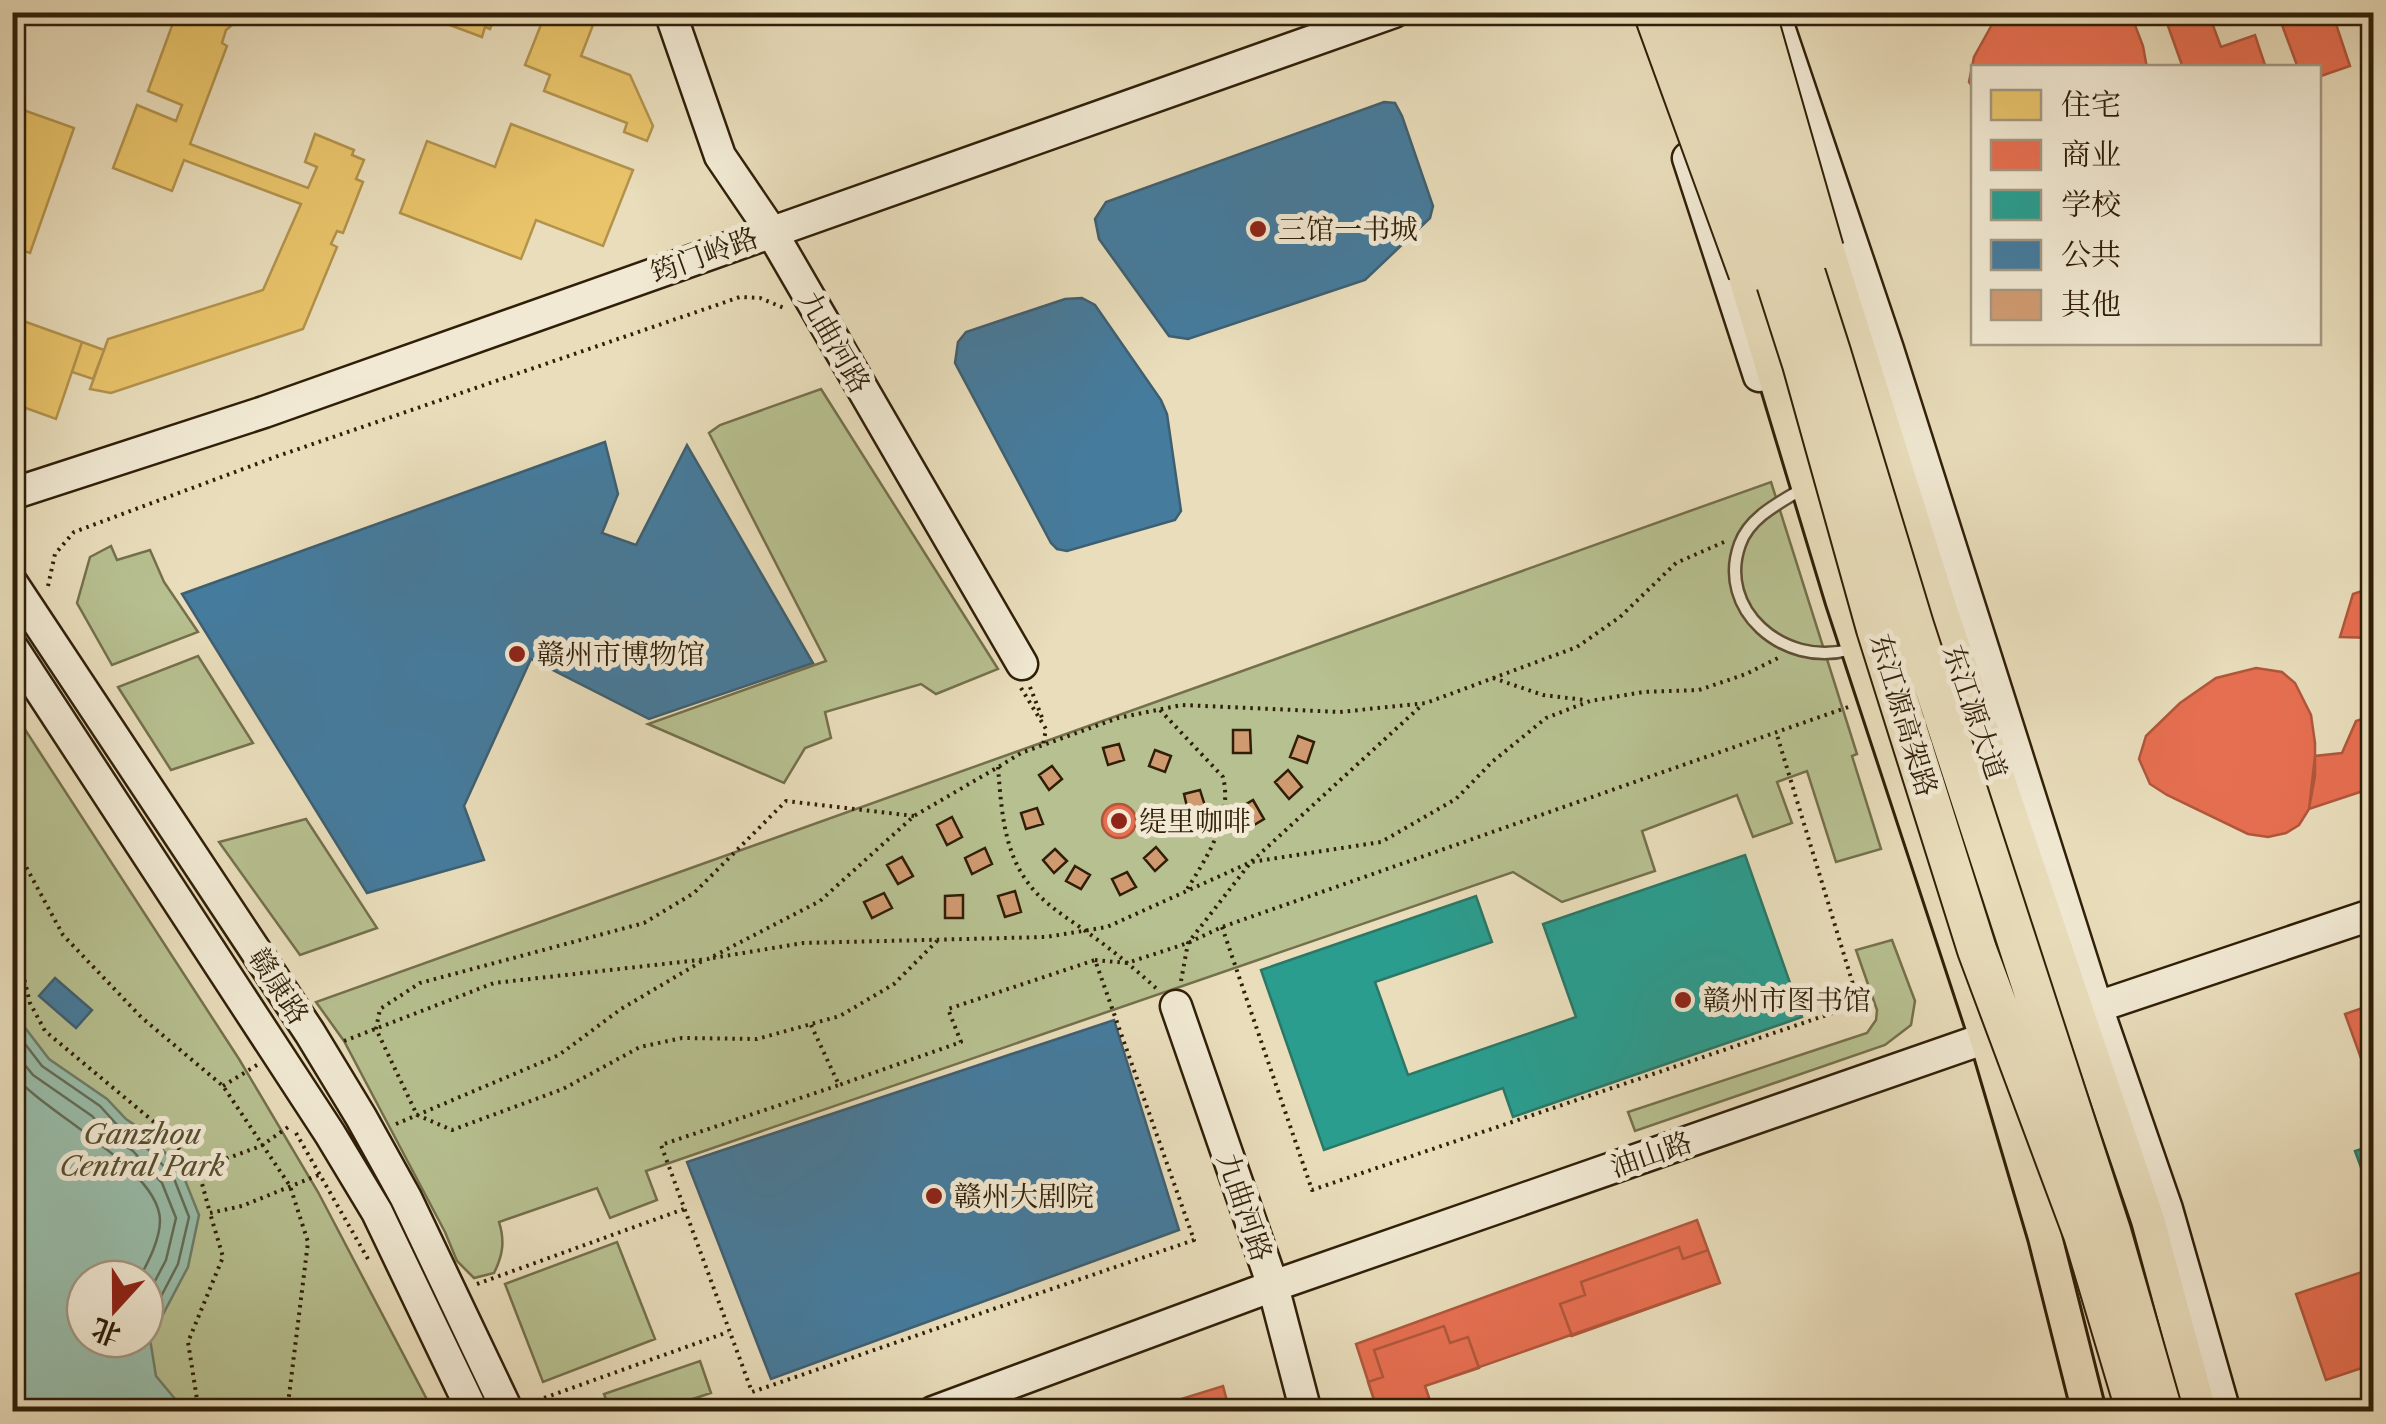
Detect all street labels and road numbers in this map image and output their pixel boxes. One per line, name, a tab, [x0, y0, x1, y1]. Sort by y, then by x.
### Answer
street label: 筠门岭路	[646, 220, 762, 290]
street label: 九曲河路	[792, 285, 878, 399]
street label: 东江源高架路	[1863, 630, 1945, 800]
street label: 东江源大道	[1936, 640, 2014, 784]
street label: 赣康路	[242, 942, 316, 1030]
street label: 油山路	[1606, 1124, 1696, 1184]
street label: 九曲河路	[1211, 1149, 1279, 1265]

